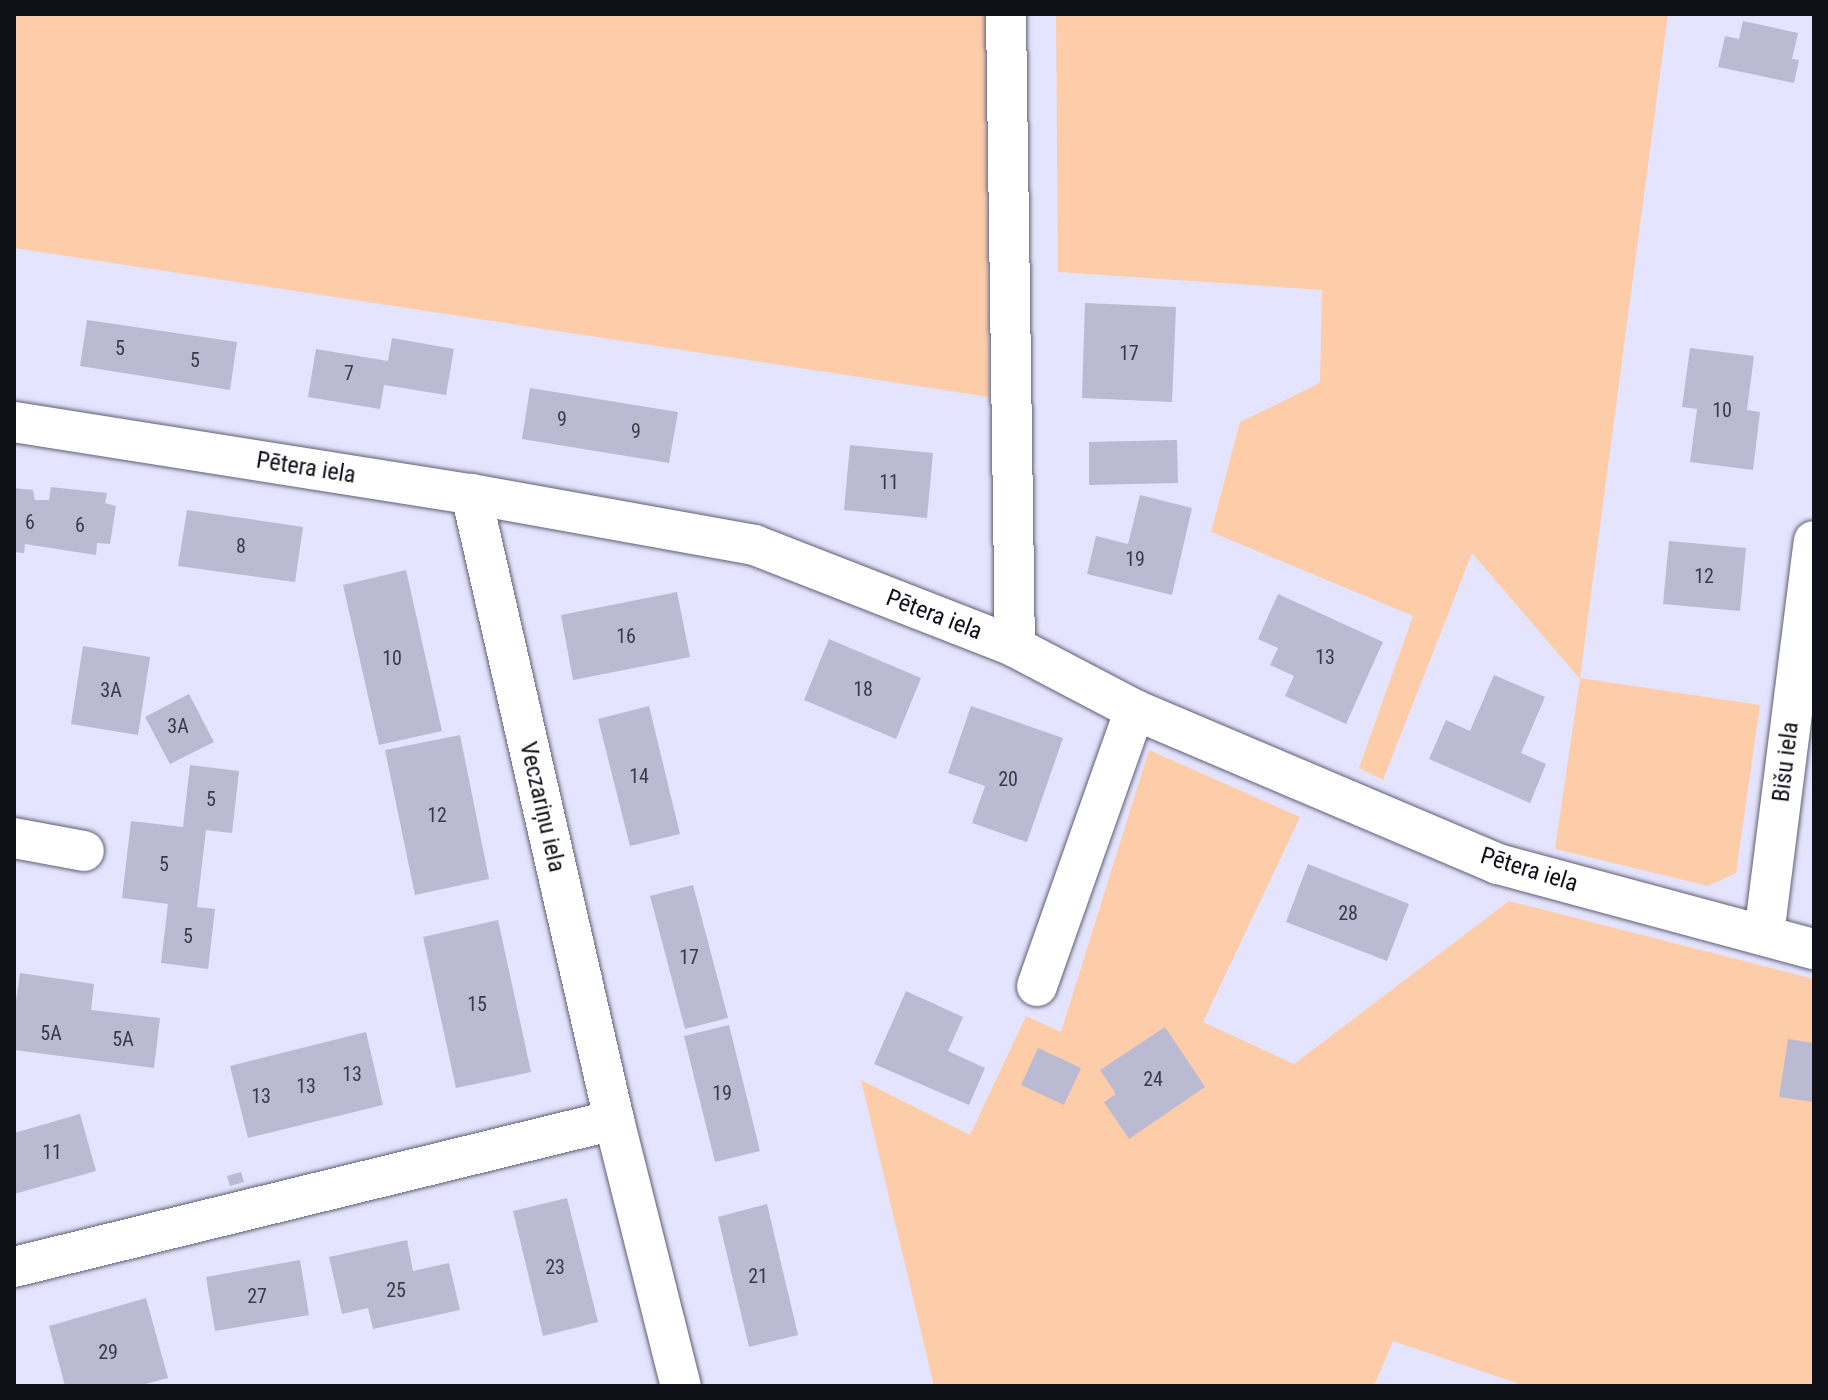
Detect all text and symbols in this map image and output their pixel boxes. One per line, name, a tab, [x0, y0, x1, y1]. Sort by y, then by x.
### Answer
house number: 5	[115, 336, 125, 360]
house number: 17	[1119, 341, 1139, 365]
house number: 5	[190, 348, 200, 372]
house number: 7	[344, 361, 354, 385]
house number: 10	[1712, 398, 1732, 422]
house number: 9	[557, 407, 567, 431]
house number: 9	[631, 419, 641, 443]
street label: Pētera iela	[254, 446, 358, 490]
house number: 11	[879, 470, 899, 494]
house number: 6	[25, 510, 35, 534]
house number: 6	[75, 513, 85, 537]
house number: 8	[236, 534, 246, 558]
house number: 19	[1125, 547, 1145, 571]
house number: 12	[1694, 564, 1714, 588]
street label: Pētera iela	[882, 584, 986, 646]
house number: 16	[616, 624, 636, 648]
house number: 13	[1315, 645, 1335, 669]
house number: 10	[382, 646, 402, 670]
house number: 18	[853, 677, 873, 701]
house number: 3A	[100, 678, 122, 702]
house number: 3A	[167, 714, 189, 738]
street label: Bišu iela	[1767, 720, 1805, 804]
street label: Veczariņu iela	[513, 739, 571, 875]
house number: 14	[629, 764, 649, 788]
house number: 20	[998, 767, 1018, 791]
house number: 5	[206, 787, 216, 811]
house number: 12	[427, 803, 447, 827]
street label: Pētera iela	[1477, 842, 1581, 898]
house number: 5	[159, 852, 169, 876]
house number: 28	[1338, 901, 1358, 925]
house number: 5	[183, 924, 193, 948]
house number: 17	[679, 945, 699, 969]
house number: 15	[467, 992, 487, 1016]
house number: 5A	[40, 1021, 62, 1045]
house number: 5A	[112, 1027, 134, 1051]
house number: 13	[342, 1062, 362, 1086]
house number: 24	[1143, 1067, 1163, 1091]
house number: 13	[296, 1074, 316, 1098]
house number: 19	[712, 1081, 732, 1105]
house number: 13	[251, 1084, 271, 1108]
house number: 11	[42, 1140, 62, 1164]
house number: 23	[545, 1255, 565, 1279]
house number: 21	[748, 1264, 768, 1288]
house number: 25	[386, 1278, 406, 1302]
house number: 27	[247, 1284, 267, 1308]
house number: 29	[98, 1340, 118, 1364]

